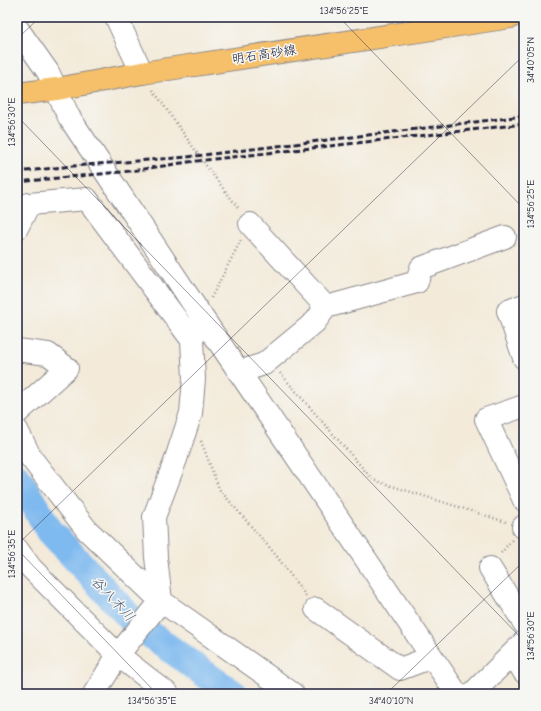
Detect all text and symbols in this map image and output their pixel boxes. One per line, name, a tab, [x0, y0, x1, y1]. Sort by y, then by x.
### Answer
text: 134°56'25"E	[320, 5, 368, 17]
text: 34°40'05"N	[525, 37, 537, 83]
street label: 明石高砂線	[231, 41, 298, 66]
text: 134°56'30"E	[6, 97, 18, 147]
text: 134°56'25"E	[525, 180, 537, 228]
text: 134°56'35"E	[6, 530, 18, 578]
water label: 谷八木川	[88, 573, 138, 625]
text: 134°56'30"E	[525, 611, 537, 661]
text: 134°56'35"E	[128, 695, 176, 707]
text: 34°40'10"N	[369, 695, 413, 707]

